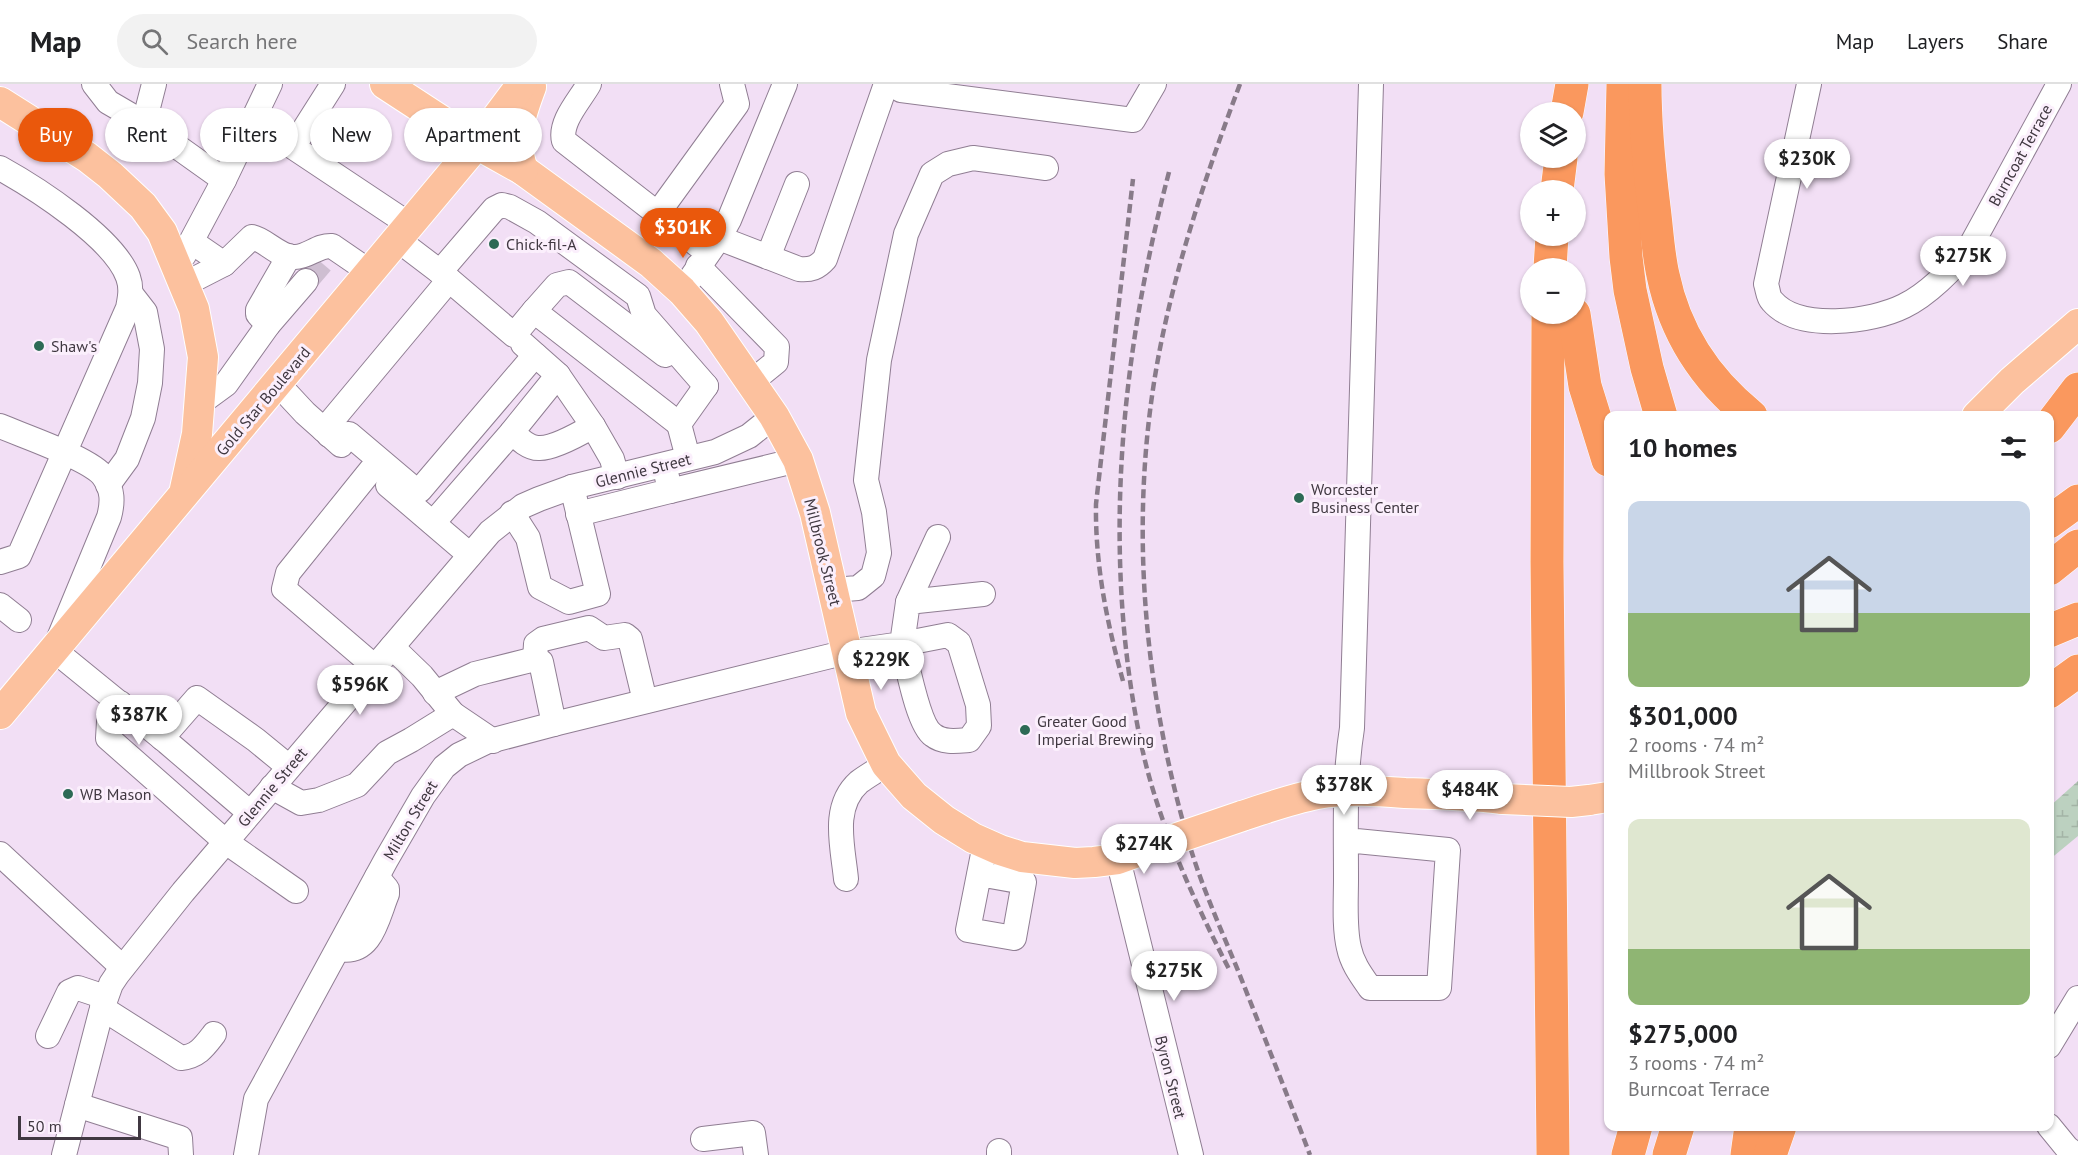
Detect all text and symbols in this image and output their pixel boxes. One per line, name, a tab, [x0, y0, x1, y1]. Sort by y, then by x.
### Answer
search box	[117, 14, 537, 68]
text: Map	[30, 23, 81, 60]
icon: search	[138, 25, 171, 58]
text: Search here	[186, 27, 297, 55]
text: Map	[1836, 28, 1874, 55]
text: Layers	[1907, 28, 1964, 55]
text: Share	[1997, 28, 2048, 55]
street label: Burncoat Terrace	[1984, 101, 2056, 209]
map controls	[1520, 102, 1586, 324]
button: layers	[1520, 102, 1586, 168]
chip: Buy	[18, 108, 93, 162]
chip: Rent	[105, 108, 188, 162]
chip: Filters	[200, 108, 298, 162]
chip: New	[310, 108, 392, 162]
chip: Apartment	[404, 108, 542, 162]
pin: $230K	[1765, 139, 1849, 190]
text: $230K	[1778, 145, 1836, 171]
button: +	[1520, 180, 1586, 246]
pin: $301K	[641, 208, 725, 259]
text: $301K	[654, 214, 712, 240]
place label: Chick-fil-A	[506, 234, 577, 254]
pin: $275K	[1921, 236, 2005, 287]
marker: Chick-fil-A	[487, 237, 501, 251]
text: $275K	[1934, 242, 1992, 268]
button: −	[1520, 258, 1586, 324]
place label: Shaw's	[51, 336, 97, 356]
marker: Shaw's	[32, 339, 46, 353]
street label: Gold Star Boulevard	[212, 342, 314, 460]
text: 10 homes	[1628, 431, 1737, 464]
icon: filters	[1997, 431, 2030, 464]
street label: Glennie Street	[593, 448, 693, 492]
place label: Worcester Business Center	[1311, 479, 1419, 517]
marker: Worcester Business Center	[1292, 491, 1306, 505]
street label: Millbrook Street	[800, 496, 846, 608]
icon: home	[1775, 540, 1883, 648]
pin: $229K	[839, 640, 923, 691]
text: $229K	[852, 646, 910, 672]
pin: $596K	[318, 665, 402, 716]
text: $596K	[331, 671, 389, 697]
pin: $387K	[97, 695, 181, 746]
text: $301,000	[1628, 699, 1738, 732]
text: $387K	[110, 701, 168, 727]
place label: Greater Good Imperial Brewing	[1037, 711, 1154, 749]
marker: Greater Good Imperial Brewing	[1018, 723, 1032, 737]
text: 2 rooms · 74 m²	[1628, 732, 1764, 758]
street label: Glennie Street	[233, 743, 311, 831]
text: Millbrook Street	[1628, 758, 1765, 784]
pin: $378K	[1302, 765, 1386, 816]
pin: $484K	[1428, 770, 1512, 821]
text: $378K	[1315, 771, 1373, 797]
street label: Milton Street	[378, 776, 442, 863]
text: $484K	[1441, 776, 1499, 802]
place label: WB Mason	[80, 784, 152, 804]
marker: WB Mason	[61, 787, 75, 801]
pin: $274K	[1102, 824, 1186, 875]
text: $274K	[1115, 830, 1173, 856]
icon: home	[1775, 858, 1883, 966]
pin: $275K	[1132, 951, 1216, 1002]
text: $275K	[1145, 957, 1203, 983]
text: $275,000	[1628, 1017, 1738, 1050]
street label: Byron Street	[1151, 1033, 1191, 1121]
text: 3 rooms · 74 m²	[1628, 1050, 1764, 1076]
text: Burncoat Terrace	[1628, 1076, 1770, 1102]
scale bar	[18, 1113, 141, 1140]
text: 50 m	[27, 1116, 62, 1136]

